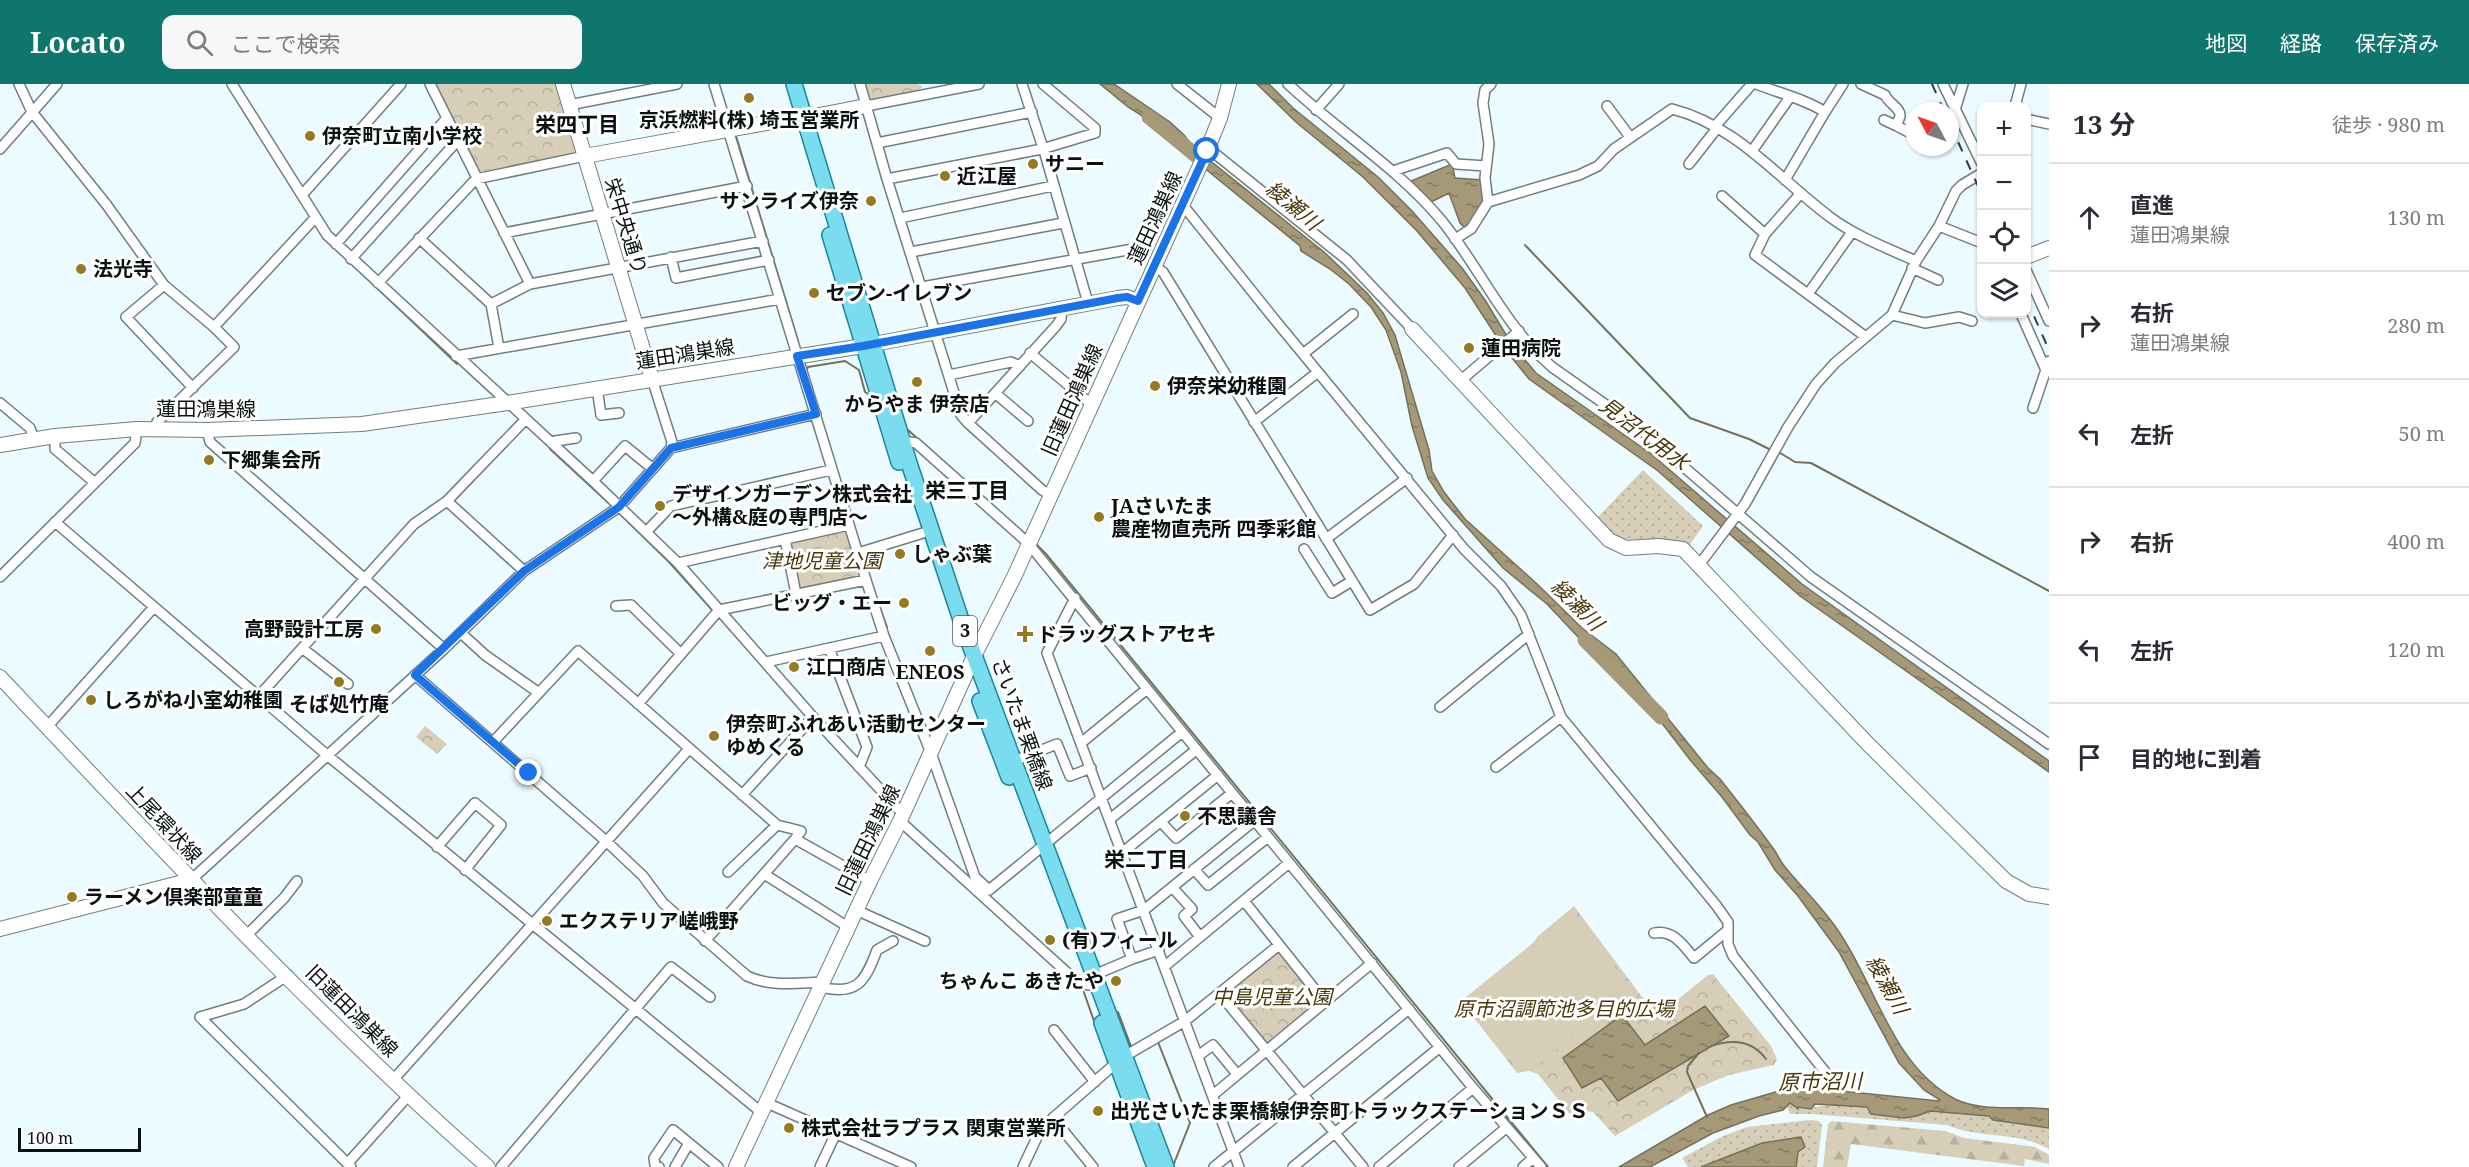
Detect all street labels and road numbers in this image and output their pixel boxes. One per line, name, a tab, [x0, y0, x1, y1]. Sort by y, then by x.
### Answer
street label: 蓮田鴻巣線	[1121, 167, 1188, 269]
street label: 栄中央通り	[599, 174, 654, 278]
street label: 蓮田鴻巣線	[633, 332, 736, 375]
street label: 旧蓮田鴻巣線	[1035, 339, 1108, 460]
street label: 蓮田鴻巣線	[156, 395, 256, 422]
road number: 3	[953, 616, 977, 646]
street label: さいたま栗橋線	[986, 654, 1059, 794]
street label: 上尾環状線	[120, 777, 208, 868]
street label: 旧蓮田鴻巣線	[829, 780, 906, 900]
street label: 旧蓮田鴻巣線	[300, 959, 404, 1063]

